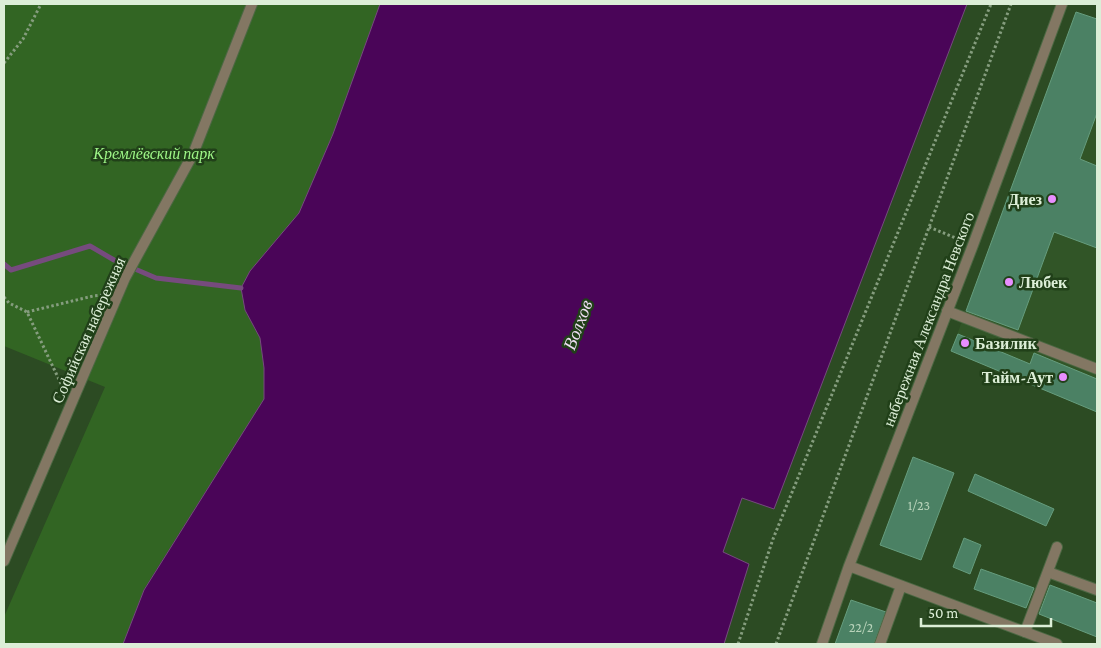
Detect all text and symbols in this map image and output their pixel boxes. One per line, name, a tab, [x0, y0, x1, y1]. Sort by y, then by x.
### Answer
park label: Кремлёвский парк	[92, 145, 215, 163]
place label: Диез	[1008, 191, 1043, 209]
marker: Диез	[1046, 193, 1058, 205]
street label: набережная Александра Невского	[880, 210, 978, 429]
street label: Софийская набережная	[49, 254, 130, 406]
place label: Любек	[1019, 274, 1068, 291]
marker: Любек	[1003, 276, 1015, 288]
water label: Волхов	[559, 297, 597, 353]
place label: Базилик	[975, 335, 1037, 352]
marker: Базилик	[959, 337, 971, 349]
place label: Тайм-Аут	[982, 369, 1053, 387]
marker: Тайм-Аут	[1057, 371, 1069, 383]
house number: 1/23	[908, 497, 930, 513]
scale bar	[921, 596, 1051, 628]
text: 50 m	[928, 605, 958, 621]
house number: 22/2	[849, 619, 874, 635]

